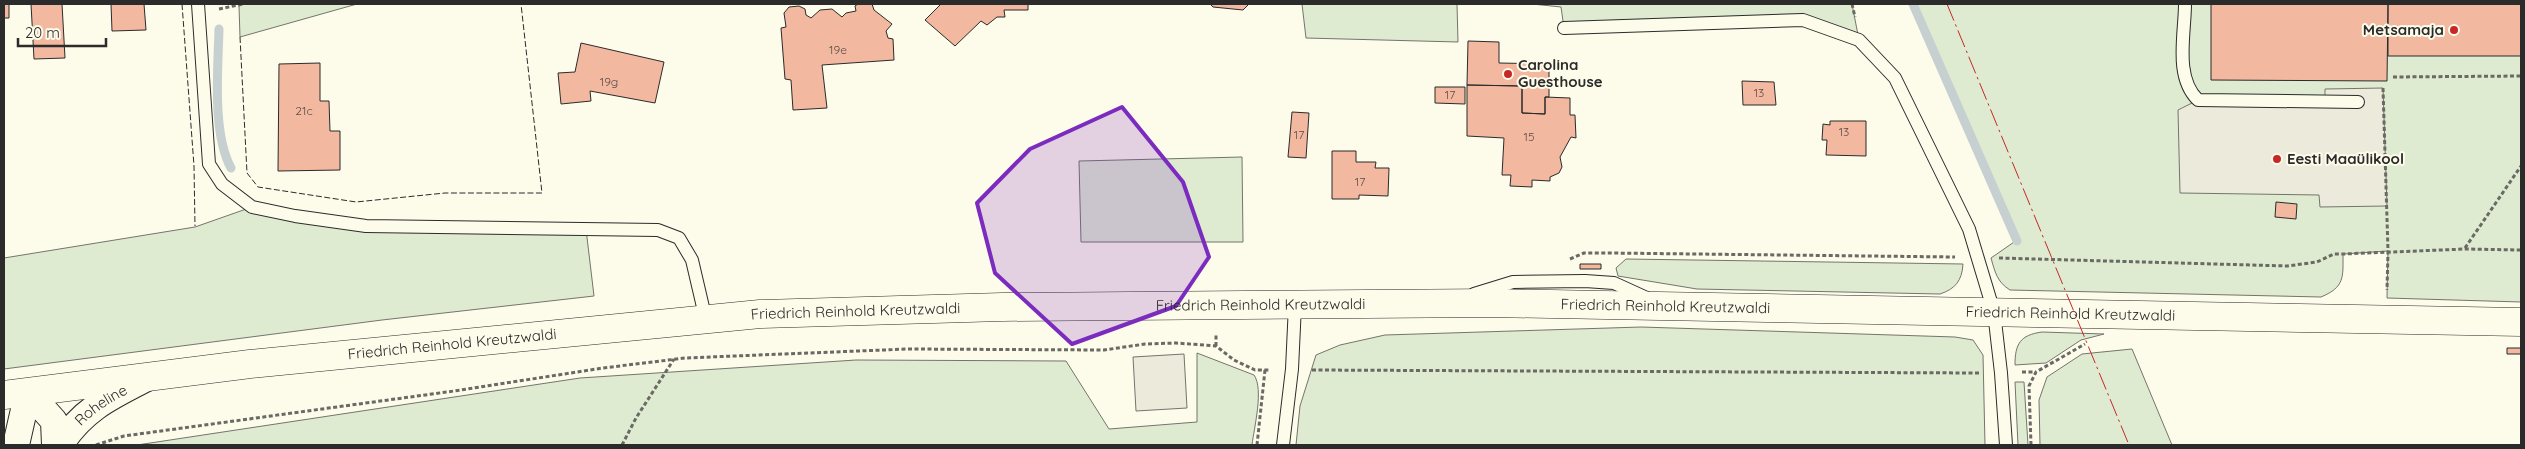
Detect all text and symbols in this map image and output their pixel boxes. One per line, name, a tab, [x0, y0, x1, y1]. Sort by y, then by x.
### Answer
scale bar	[18, 15, 105, 47]
place label: Metsamaja	[2363, 20, 2444, 39]
text: 20 m	[25, 23, 60, 42]
marker: Metsamaja	[2448, 24, 2460, 36]
house number: 19e	[829, 42, 847, 57]
place label: Carolina Guesthouse	[1518, 55, 1603, 91]
marker: Carolina Guesthouse	[1502, 68, 1514, 80]
house number: 19g	[600, 74, 618, 89]
house number: 13	[1754, 85, 1764, 100]
house number: 17	[1445, 87, 1455, 102]
house number: 21c	[295, 103, 313, 118]
house number: 13	[1839, 124, 1849, 139]
house number: 17	[1294, 127, 1304, 142]
house number: 15	[1524, 129, 1534, 144]
place label: Eesti Maaülikool	[2287, 149, 2404, 168]
marker: Eesti Maaülikool	[2271, 153, 2283, 165]
house number: 17	[1355, 174, 1365, 189]
street label: Friedrich Reinhold Kreutzwaldi	[1156, 294, 1365, 315]
street label: Friedrich Reinhold Kreutzwaldi	[1560, 294, 1770, 317]
street label: Friedrich Reinhold Kreutzwaldi	[750, 298, 961, 324]
street label: Friedrich Reinhold Kreutzwaldi	[1965, 302, 2175, 325]
street label: Friedrich Reinhold Kreutzwaldi	[347, 324, 557, 363]
street label: Roheline	[70, 380, 130, 429]

